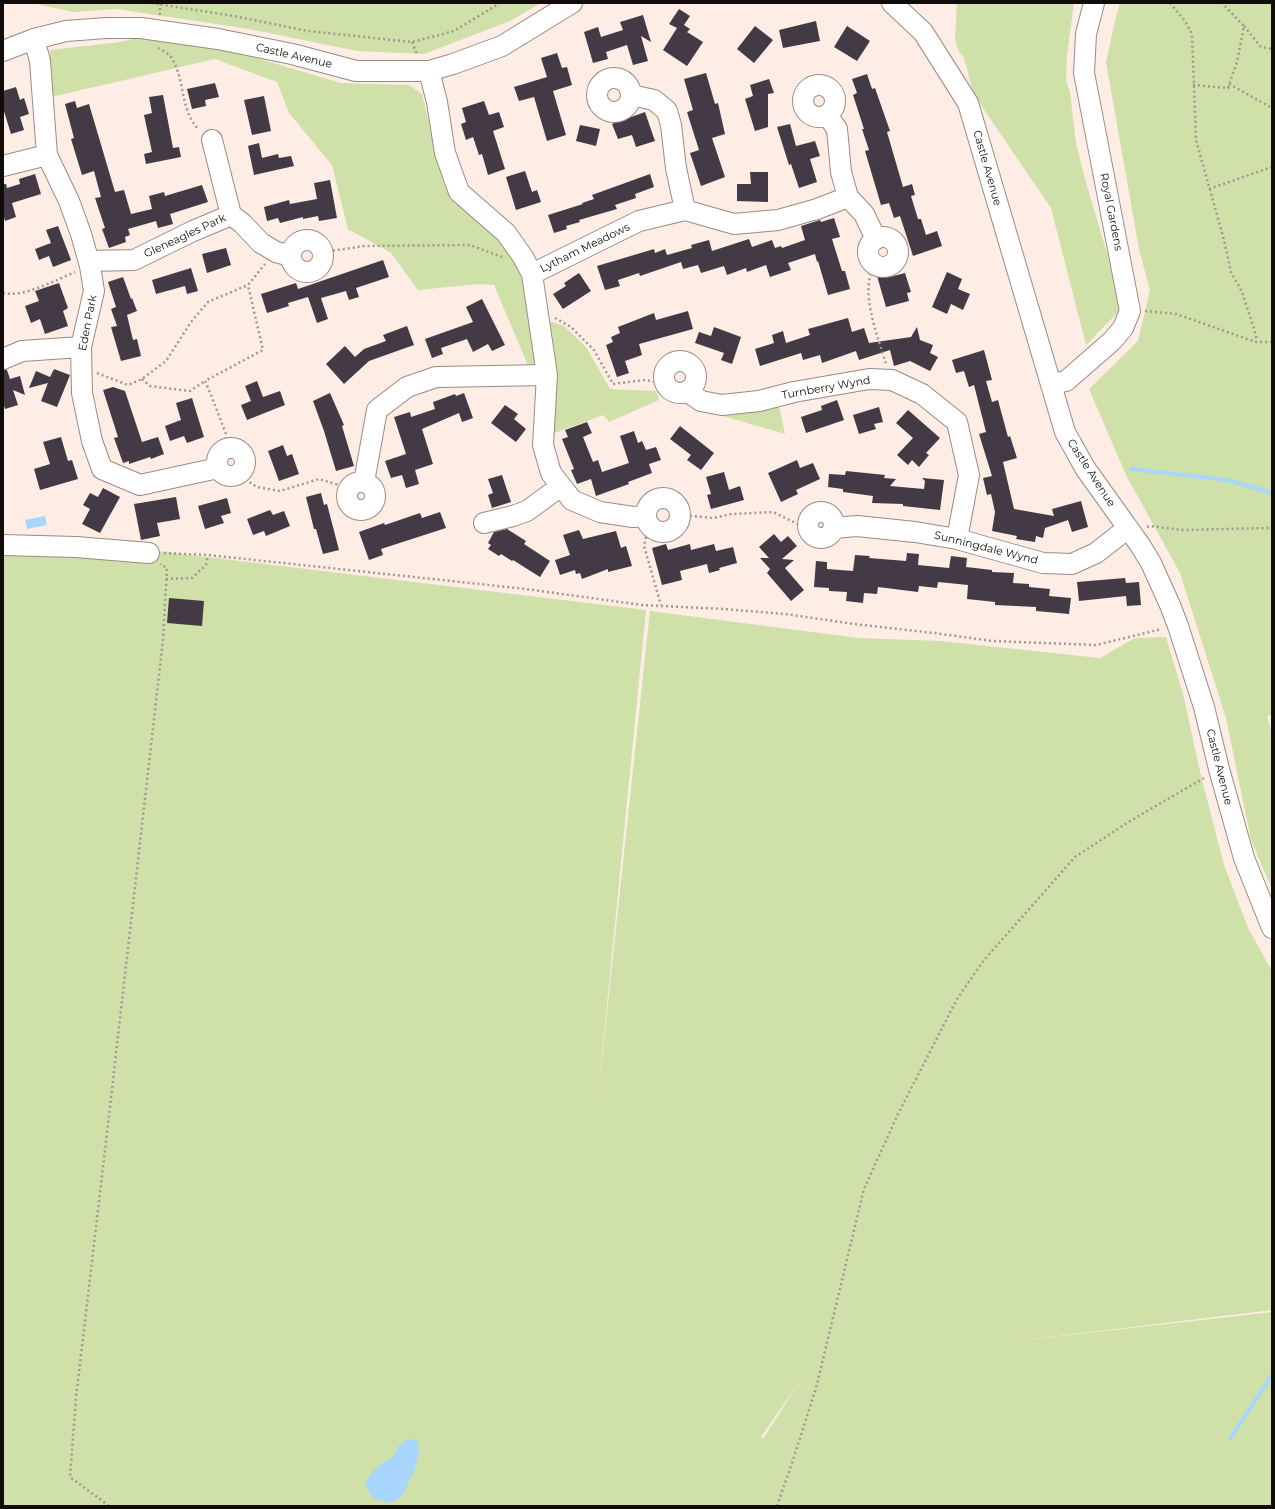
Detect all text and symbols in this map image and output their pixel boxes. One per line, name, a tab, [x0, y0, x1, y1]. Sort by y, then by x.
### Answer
street label: Castle Avenue	[254, 41, 334, 71]
street label: Castle Avenue	[970, 129, 1004, 207]
street label: Royal Gardens	[1097, 172, 1125, 252]
street label: Gleneagles Park	[142, 211, 228, 261]
street label: Lytham Meadows	[538, 221, 632, 275]
street label: Eden Park	[76, 294, 100, 352]
street label: Turnberry Wynd	[781, 374, 871, 402]
street label: Castle Avenue	[1064, 437, 1118, 509]
street label: Sunningdale Wynd	[933, 529, 1039, 567]
street label: Castle Avenue	[1203, 728, 1235, 806]

